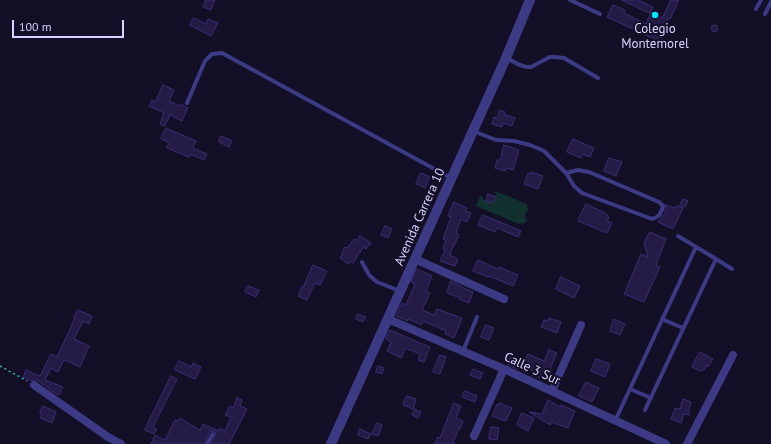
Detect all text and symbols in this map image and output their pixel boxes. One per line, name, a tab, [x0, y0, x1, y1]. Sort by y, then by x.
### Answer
marker: Colegio Montemorel	[650, 10, 660, 20]
scale bar	[14, 12, 126, 38]
text: 100 m	[19, 19, 52, 34]
place label: Colegio Montemorel	[621, 21, 689, 52]
street label: Avenida Carrera 10	[392, 166, 448, 268]
street label: Calle 3 Sur	[501, 349, 563, 389]

